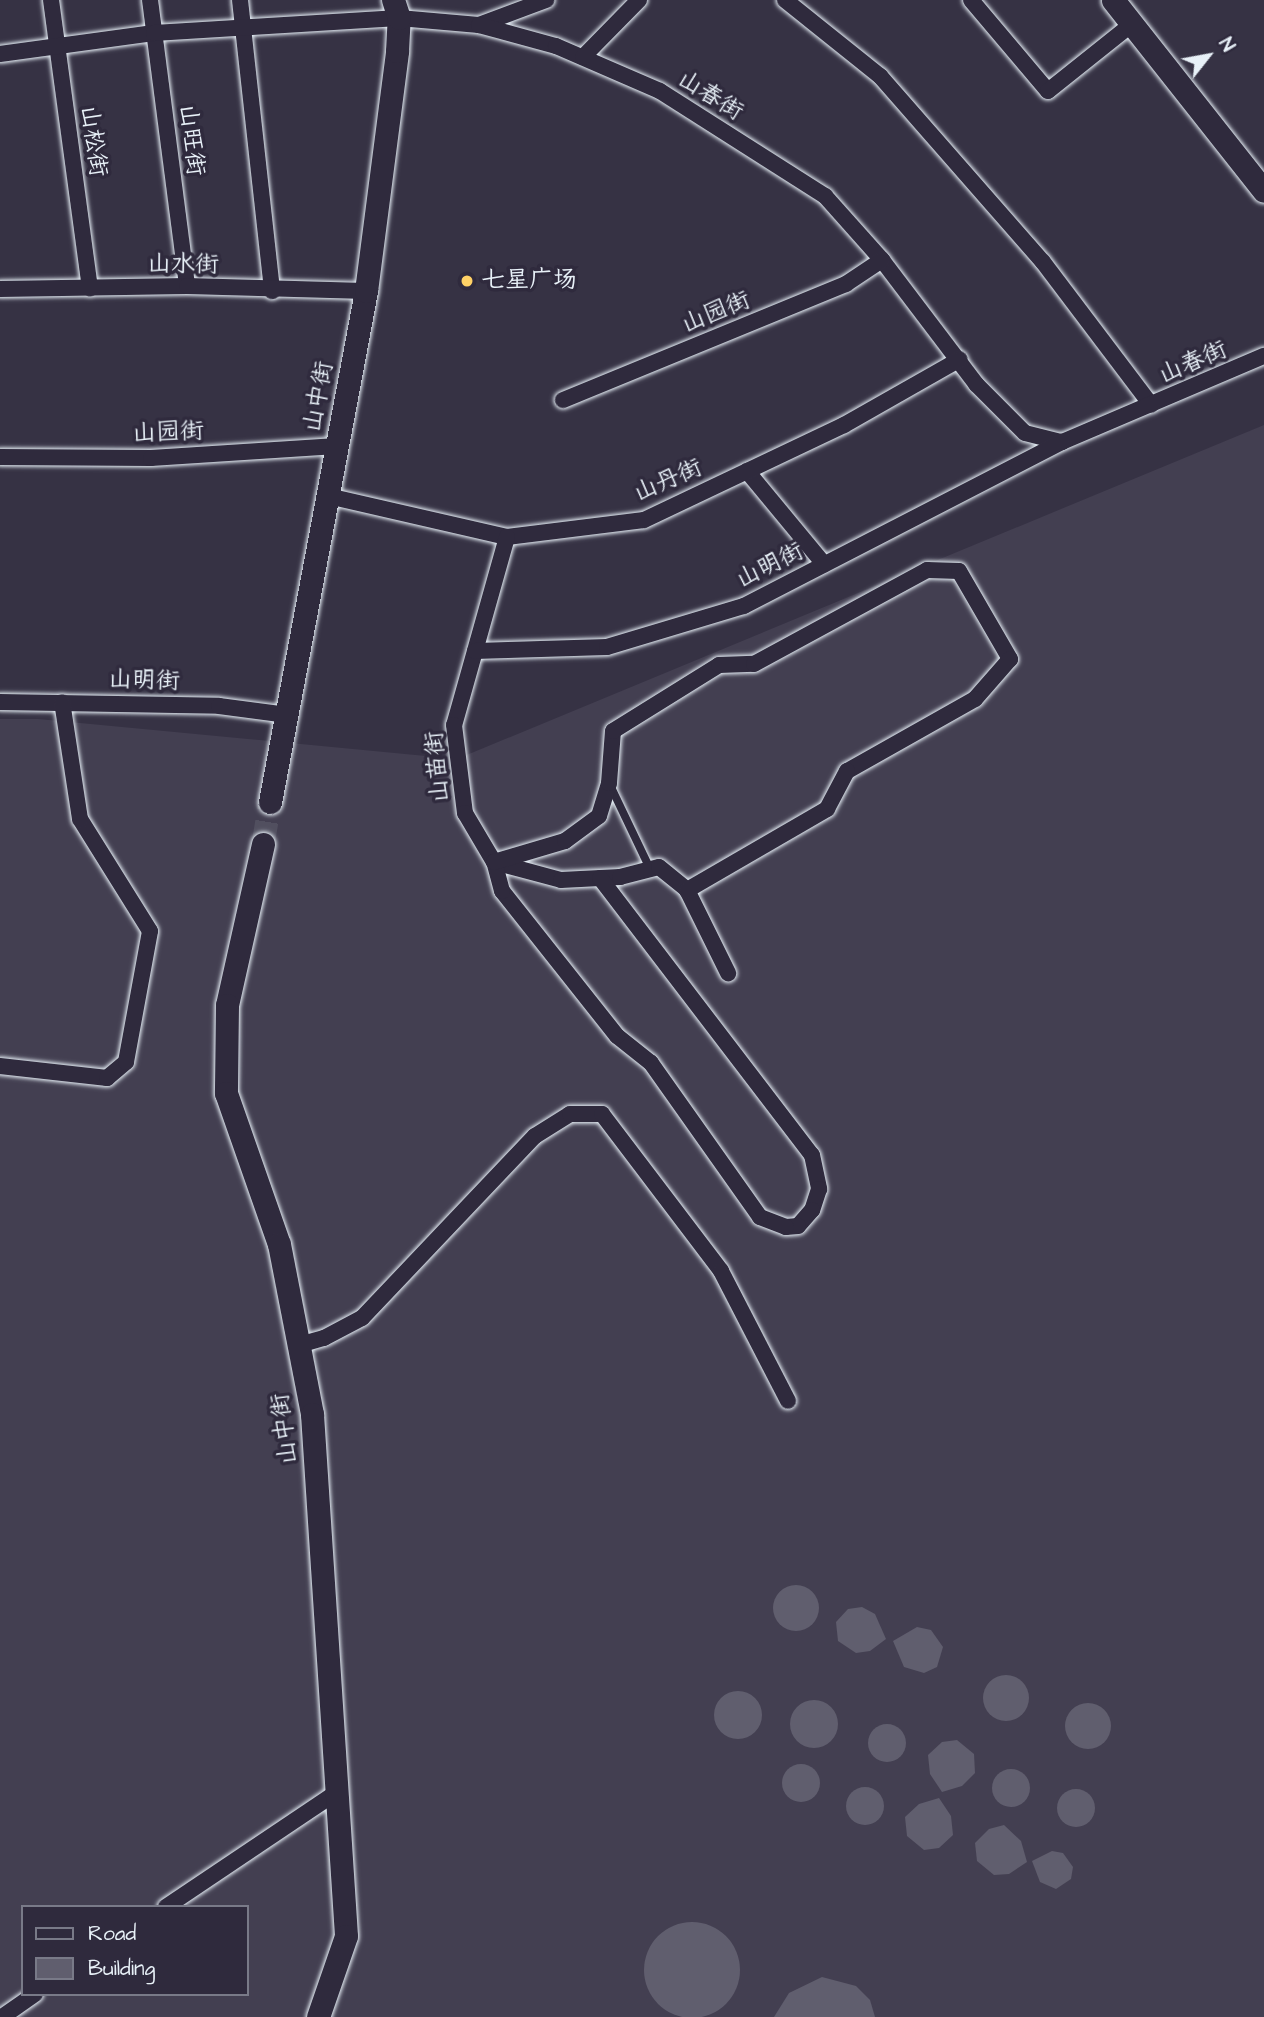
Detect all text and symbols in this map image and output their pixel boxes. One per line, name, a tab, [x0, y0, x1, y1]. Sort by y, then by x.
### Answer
north arrow	[1173, 21, 1243, 91]
text: N	[1212, 33, 1241, 57]
street label: 山春街	[672, 65, 748, 127]
street label: 山松街	[74, 103, 112, 179]
street label: 山旺街	[172, 103, 210, 177]
street label: 山水街	[147, 250, 219, 280]
place label: 七星广场	[481, 267, 577, 295]
marker: 七星广场	[459, 273, 475, 289]
street label: 山园街	[677, 286, 755, 340]
street label: 山春街	[1154, 336, 1232, 390]
street label: 山中街	[298, 359, 340, 435]
street label: 山园街	[132, 417, 204, 449]
street label: 山丹街	[629, 454, 707, 508]
street label: 山明街	[731, 537, 809, 595]
street label: 山明街	[108, 665, 180, 697]
street label: 山苗街	[421, 730, 455, 804]
street label: 山中街	[266, 1392, 304, 1466]
legend	[21, 1905, 248, 1996]
text: Road	[88, 1919, 136, 1948]
text: Building	[88, 1954, 155, 1983]

